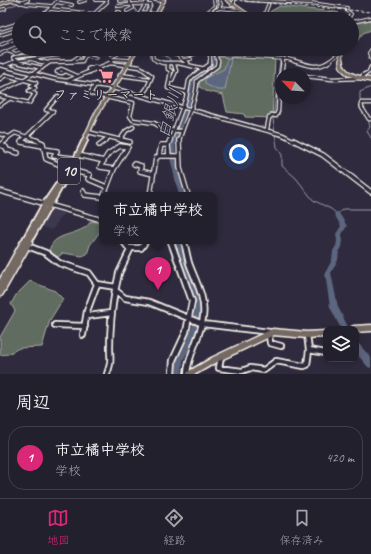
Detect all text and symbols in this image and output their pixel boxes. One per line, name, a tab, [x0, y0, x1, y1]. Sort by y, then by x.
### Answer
search box	[12, 12, 359, 56]
icon: search	[26, 23, 48, 45]
text: ここで検索	[58, 26, 133, 45]
supermarket icon: ファミリーマート	[97, 67, 115, 85]
north arrow	[275, 68, 311, 104]
water label: 白銀川	[152, 86, 187, 141]
place label: ファミリーマート	[54, 87, 158, 103]
your location	[229, 144, 249, 164]
road number: 10	[58, 158, 80, 184]
popup	[99, 192, 217, 244]
text: 市立橘中学校	[113, 201, 203, 220]
text: 学校	[113, 223, 139, 239]
pin: 1	[145, 257, 171, 290]
map controls	[323, 326, 359, 362]
button: layers	[323, 326, 359, 362]
text: 周辺	[16, 392, 50, 413]
text: 市立橘中学校	[55, 441, 145, 460]
text: 1	[27, 450, 33, 466]
text: 420 m	[326, 450, 354, 466]
text: 学校	[55, 463, 81, 479]
tab: 地図	[47, 507, 69, 547]
tab: 経路	[163, 507, 185, 547]
tab: 保存済み	[280, 507, 324, 547]

